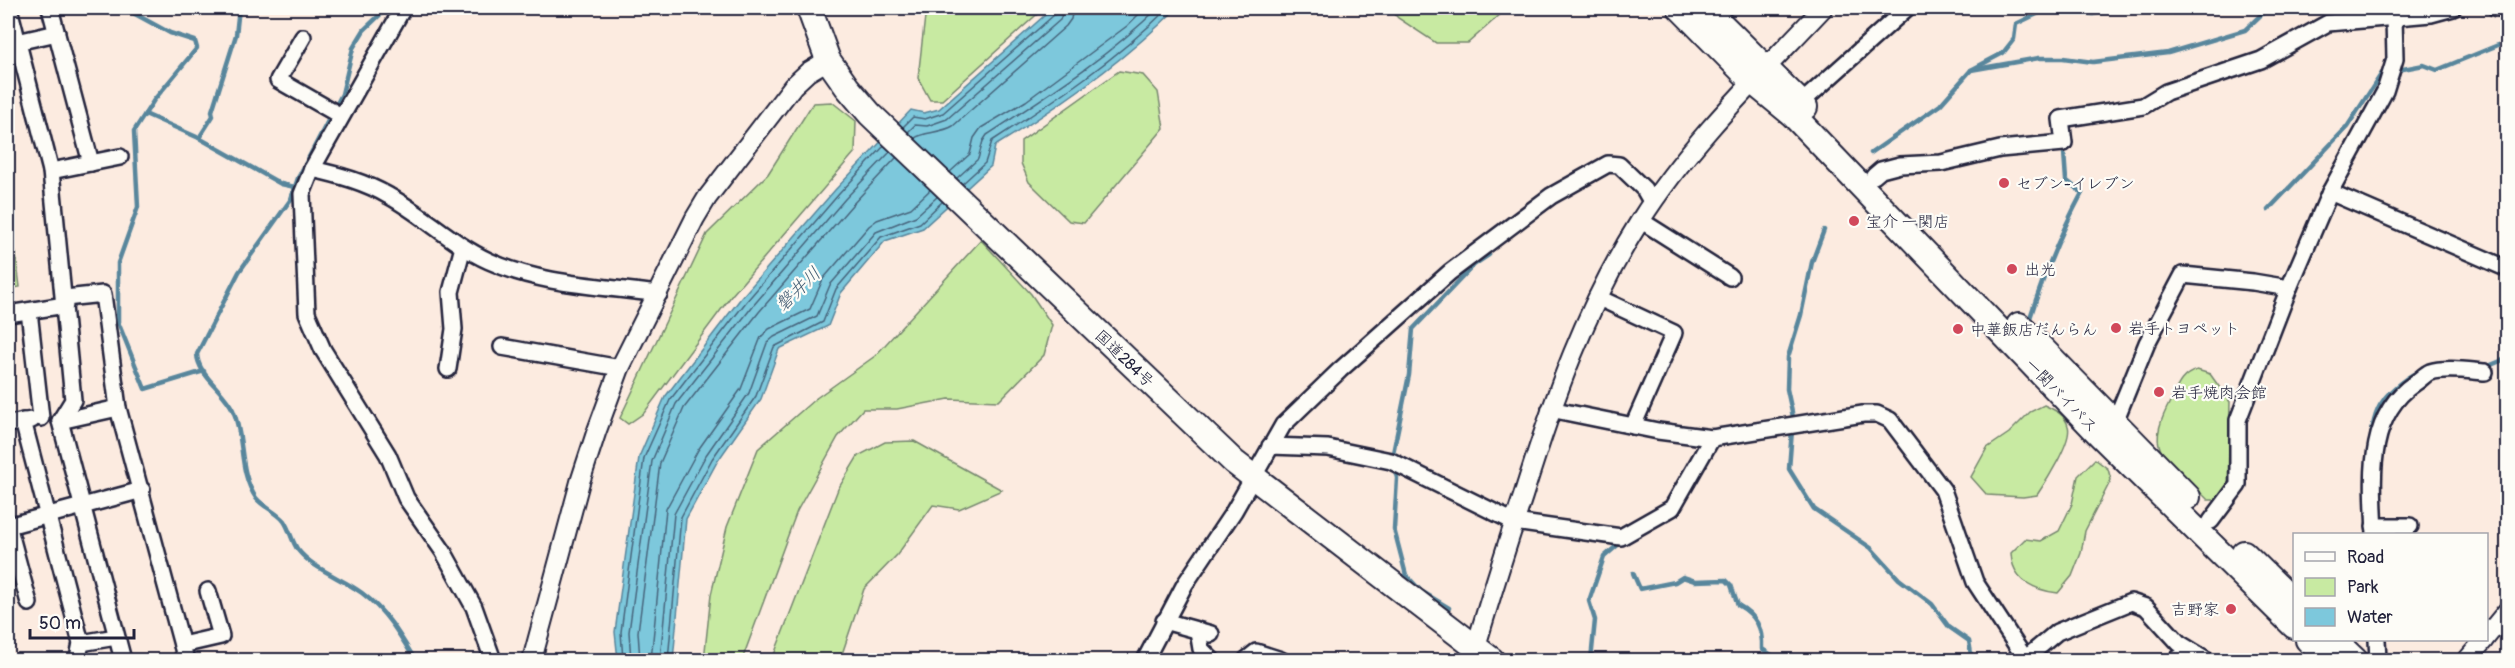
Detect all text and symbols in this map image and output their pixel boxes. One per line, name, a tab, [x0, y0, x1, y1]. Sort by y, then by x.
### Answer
place label: セブン-イレブン	[2016, 174, 2135, 194]
marker: セブン-イレブン	[1997, 176, 2011, 190]
place label: 宝介 一関店	[1866, 212, 1949, 232]
marker: 宝介 一関店	[1847, 214, 1861, 228]
place label: 出光	[2024, 260, 2056, 280]
water label: 磐井川	[771, 262, 826, 316]
marker: 出光	[2005, 262, 2019, 276]
place label: 岩手トヨペット	[2128, 319, 2240, 339]
place label: 中華飯店だんらん	[1970, 320, 2098, 340]
marker: 岩手トヨペット	[2109, 321, 2123, 335]
marker: 中華飯店だんらん	[1951, 322, 1965, 336]
street label: 国道284号	[1091, 326, 1158, 392]
street label: 一関バイパス	[2021, 354, 2102, 437]
place label: 岩手焼肉会館	[2171, 383, 2267, 403]
marker: 岩手焼肉会館	[2152, 385, 2166, 399]
legend	[2293, 533, 2488, 641]
text: Road	[2347, 546, 2384, 569]
text: Park	[2347, 576, 2379, 599]
place label: 吉野家	[2171, 600, 2219, 620]
scale bar	[30, 602, 134, 640]
marker: 吉野家	[2224, 602, 2238, 616]
text: Water	[2347, 606, 2393, 629]
text: 50 m	[39, 612, 81, 635]

